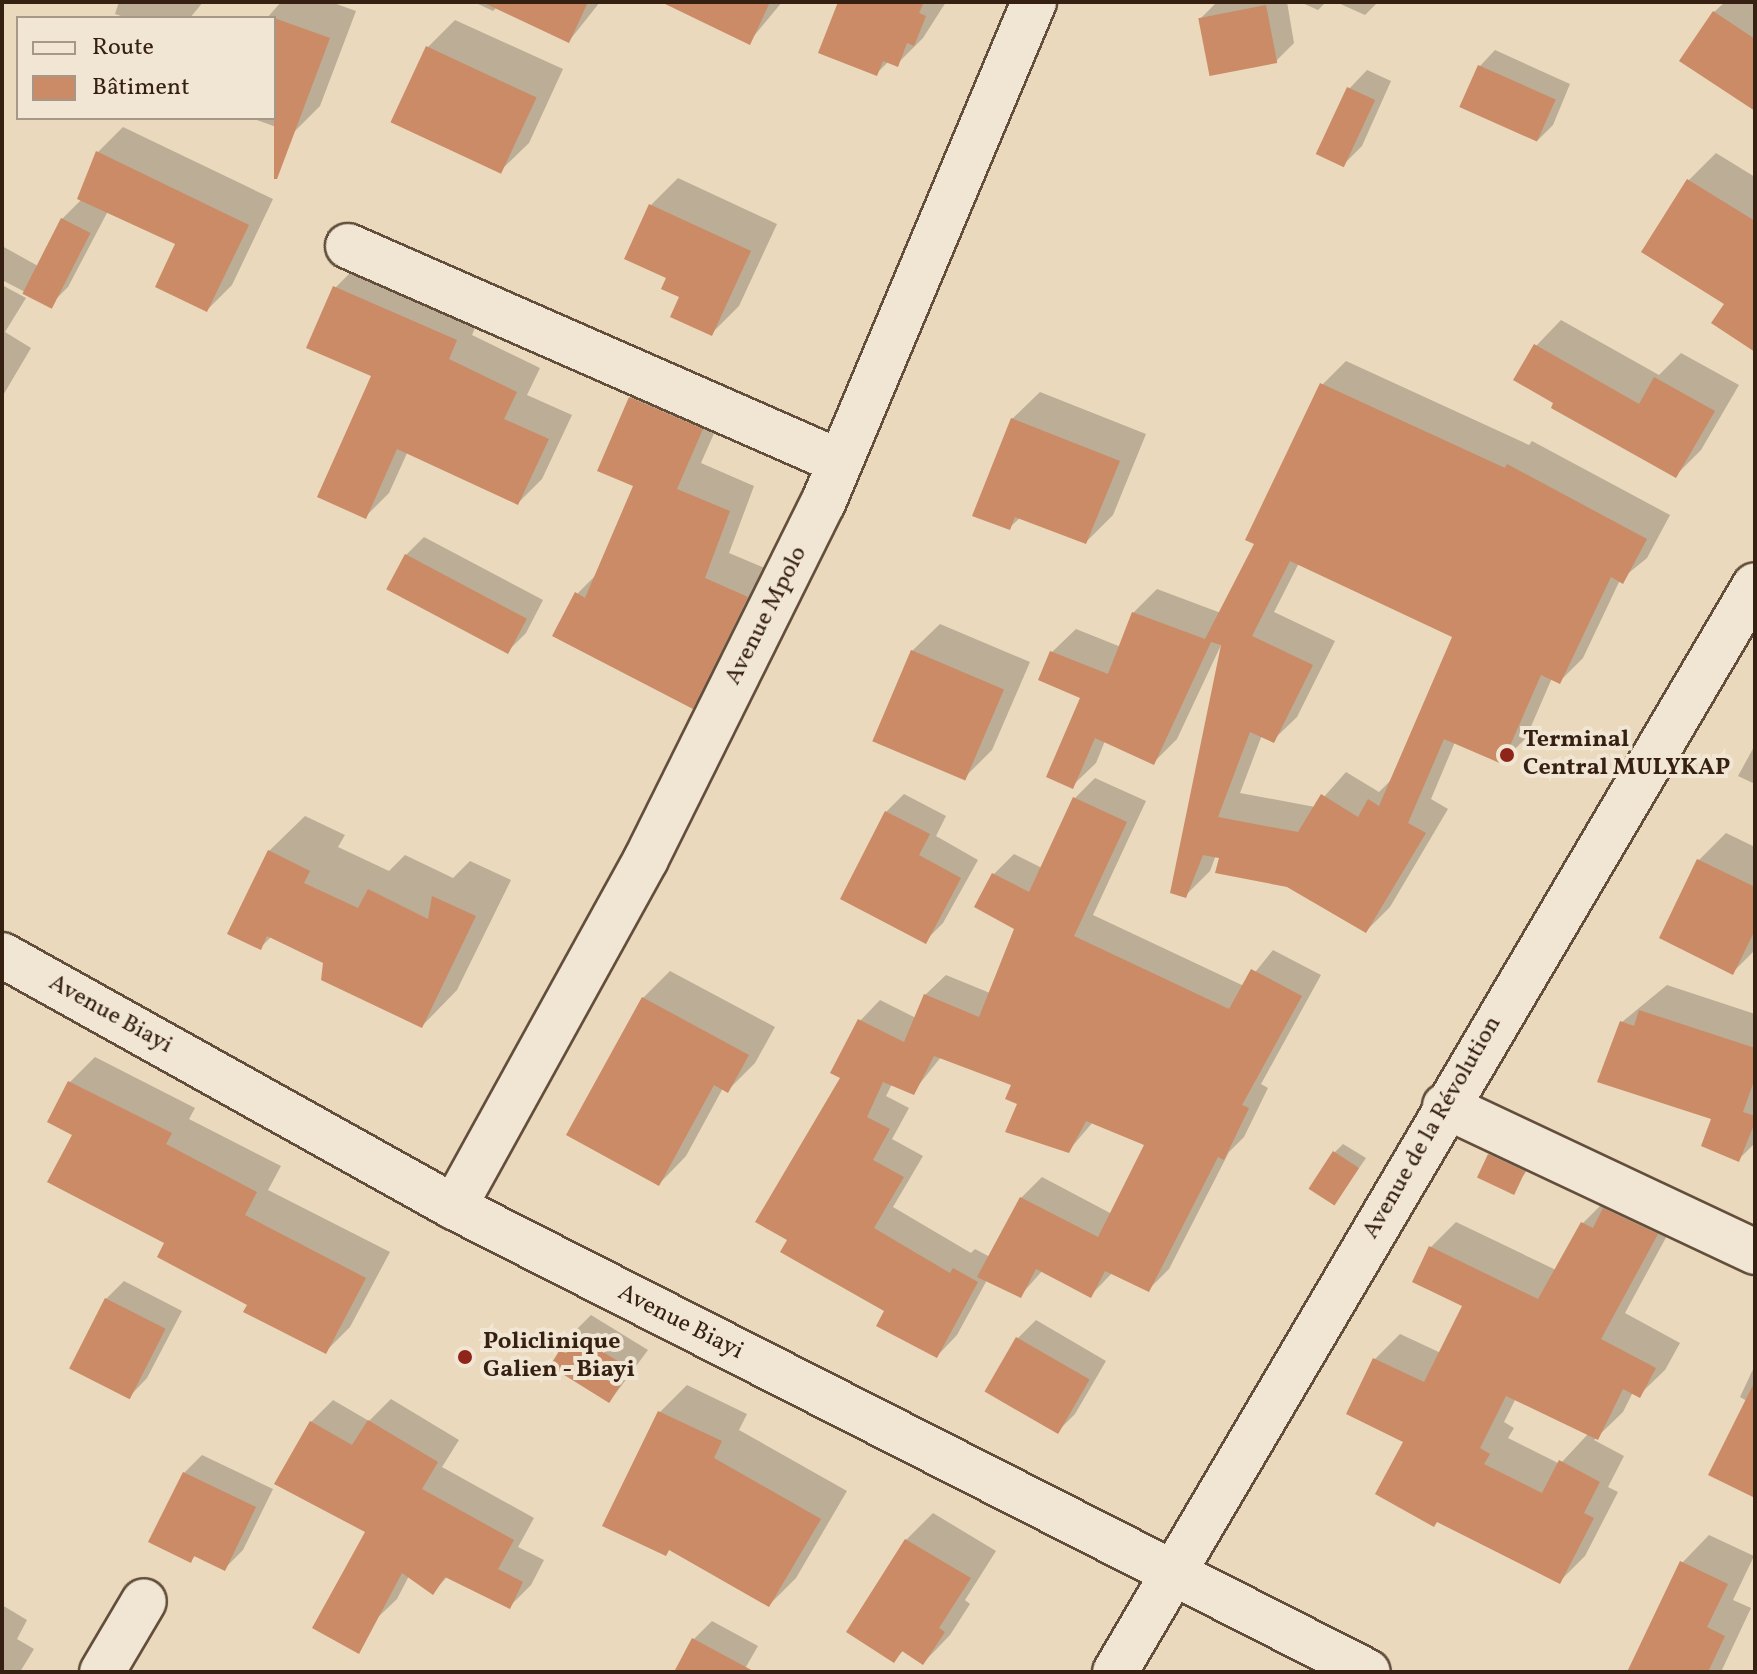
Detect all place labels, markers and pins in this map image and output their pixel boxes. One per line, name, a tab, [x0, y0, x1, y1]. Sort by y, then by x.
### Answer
place label: Terminal Central MULYKAP	[1523, 727, 1730, 783]
marker: Terminal Central MULYKAP	[1498, 746, 1516, 764]
place label: Policlinique Galien - Biayi	[483, 1329, 636, 1385]
marker: Policlinique Galien - Biayi	[454, 1346, 476, 1368]

